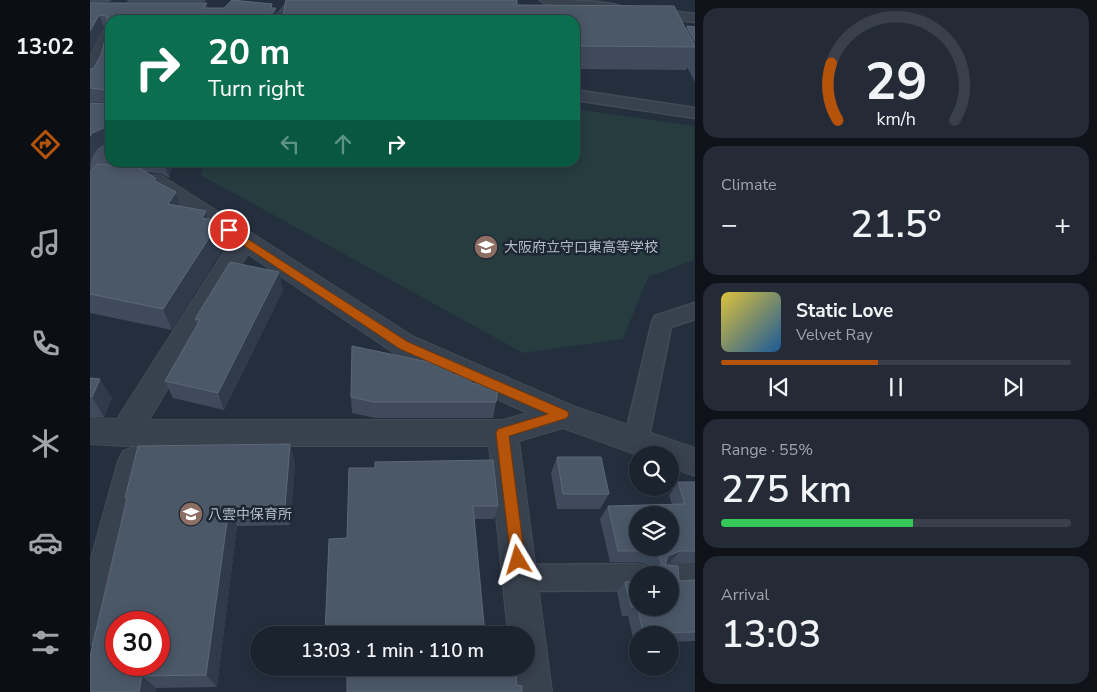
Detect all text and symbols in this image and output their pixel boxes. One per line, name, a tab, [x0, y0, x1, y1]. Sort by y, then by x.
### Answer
text: 20 m	[208, 29, 290, 76]
text: 13:02	[16, 32, 74, 62]
icon: right	[125, 35, 190, 100]
text: 29	[865, 46, 927, 117]
text: Turn right	[208, 74, 304, 104]
text: km/h	[876, 107, 916, 131]
icon: directions	[28, 127, 63, 162]
icon: left	[276, 130, 304, 158]
icon: ahead	[329, 130, 357, 158]
icon: right	[382, 130, 410, 158]
text: Climate	[721, 174, 776, 196]
text: 21.5°	[850, 199, 942, 250]
text: −	[721, 206, 738, 244]
text: +	[1054, 206, 1071, 244]
pin	[208, 209, 250, 251]
icon: arrive	[215, 216, 243, 244]
icon: music	[28, 226, 63, 261]
school or university icon: 大阪府立守口東高等学校	[473, 234, 499, 260]
place label: 大阪府立守口東高等学校	[504, 238, 658, 257]
text: Static Love	[796, 298, 893, 324]
text: Velvet Ray	[796, 324, 873, 346]
icon: phone	[28, 326, 63, 361]
icon: previous	[765, 373, 793, 401]
icon: pause	[882, 373, 910, 401]
icon: next	[999, 373, 1027, 401]
icon: climate	[28, 426, 63, 461]
text: Range · 55%	[721, 439, 813, 461]
map controls	[629, 446, 679, 676]
button: search	[629, 446, 679, 496]
text: 275 km	[721, 464, 852, 515]
school or university icon: 八雲中保育所	[178, 501, 204, 527]
place label: 八雲中保育所	[208, 505, 292, 524]
button: layers	[629, 506, 679, 556]
icon: car	[28, 525, 63, 560]
position arrow	[491, 533, 543, 585]
button: +	[629, 566, 679, 616]
text: Arrival	[721, 584, 769, 606]
text: 13:03	[721, 609, 821, 660]
speed limit sign: 30	[105, 611, 170, 676]
icon: filters	[28, 625, 63, 660]
button: −	[629, 626, 679, 676]
text: 13:03 · 1 min · 110 m	[301, 638, 484, 664]

